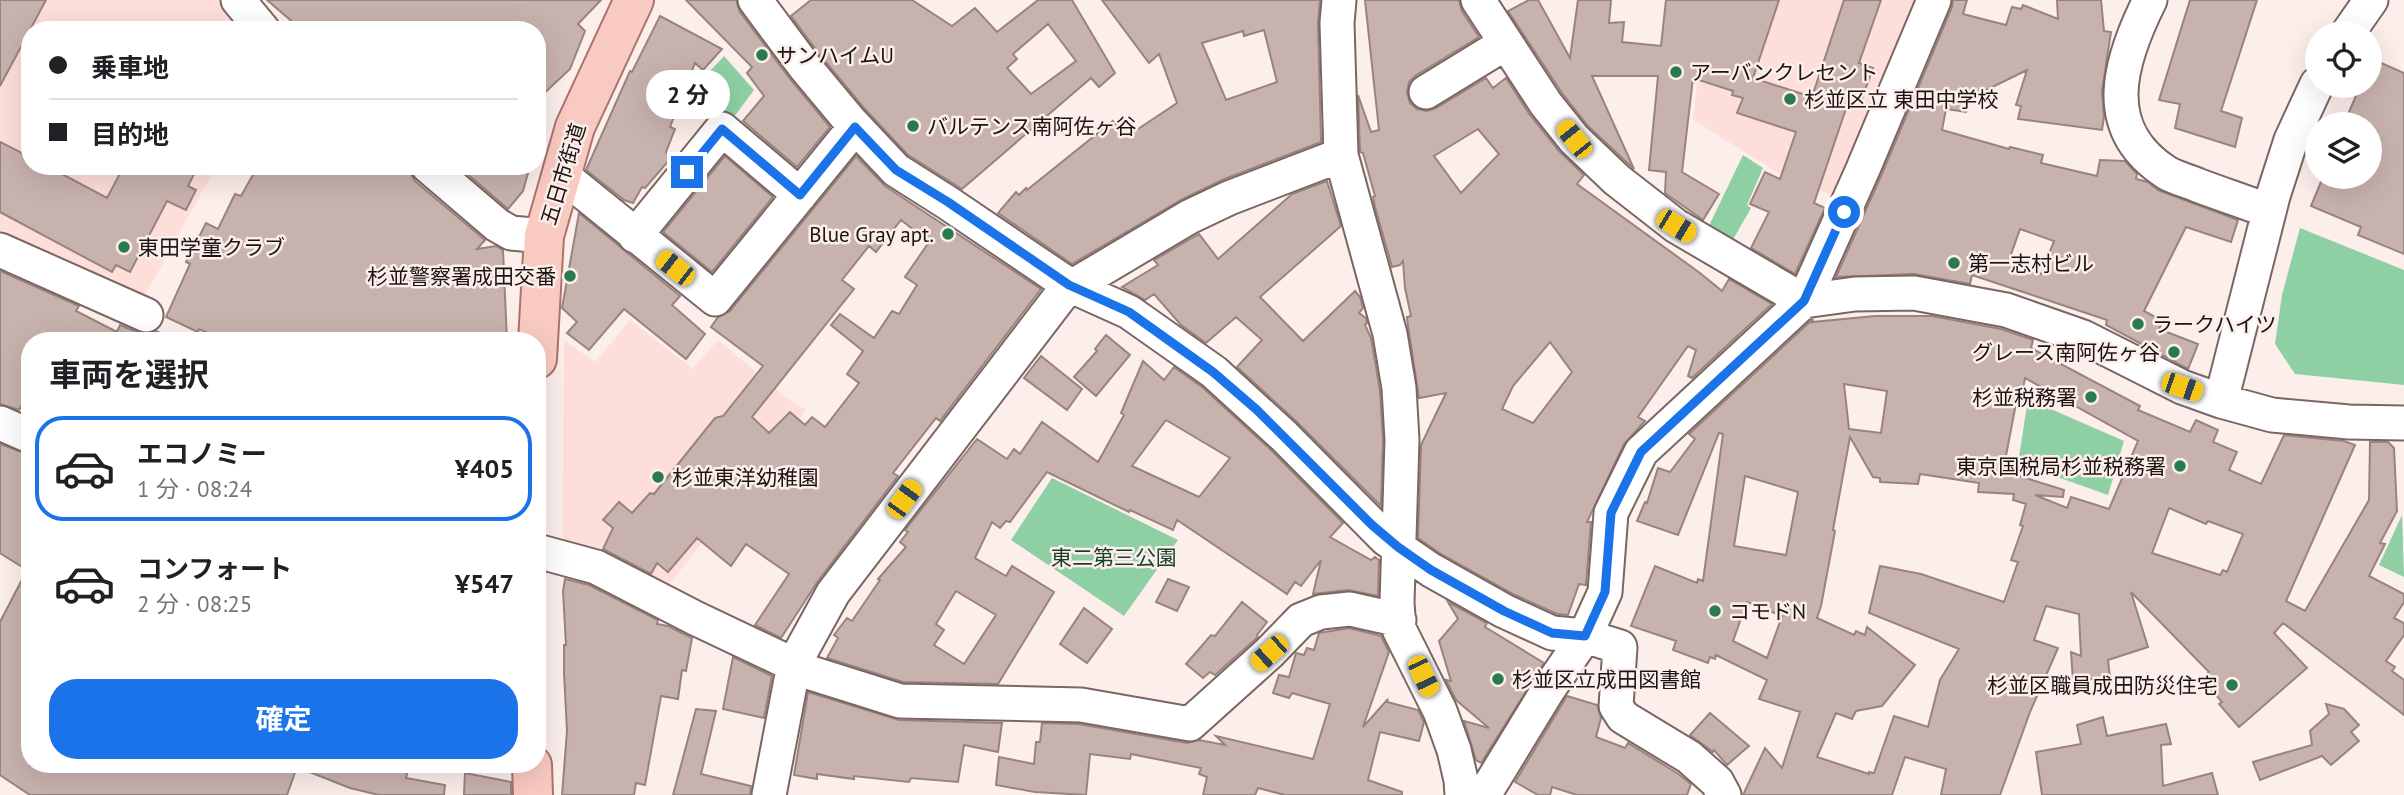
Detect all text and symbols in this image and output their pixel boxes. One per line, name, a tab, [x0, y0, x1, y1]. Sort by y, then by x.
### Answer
map controls	[2305, 21, 2382, 189]
button: locate	[2305, 21, 2382, 98]
place label: サンハイムU	[776, 42, 894, 69]
marker: サンハイムU	[754, 47, 770, 63]
text: 乗車地	[91, 51, 169, 84]
place label: アーバンクレセント	[1690, 59, 1879, 86]
marker: アーバンクレセント	[1668, 64, 1684, 80]
callout: 2 分	[645, 71, 729, 120]
text: 2 分	[667, 80, 709, 109]
place label: 杉並区立 東田中学校	[1804, 86, 1999, 113]
marker: 杉並区立 東田中学校	[1782, 91, 1798, 107]
button: layers	[2305, 112, 2382, 189]
place label: バルテンス南阿佐ヶ谷	[927, 113, 1137, 140]
car	[1553, 116, 1596, 162]
text: 目的地	[91, 118, 169, 151]
marker: バルテンス南阿佐ヶ谷	[905, 118, 921, 134]
street label: 五日市街道	[535, 120, 591, 228]
route end	[671, 156, 703, 188]
route start	[1828, 196, 1860, 228]
car	[1653, 206, 1700, 246]
place label: Blue Gray apt.	[809, 221, 934, 248]
marker: Blue Gray apt.	[940, 226, 956, 242]
place label: 東田学童クラブ	[138, 234, 285, 261]
marker: 東田学童クラブ	[116, 239, 132, 255]
car	[652, 247, 699, 289]
place label: 第一志村ビル	[1968, 250, 2094, 277]
marker: 第一志村ビル	[1946, 255, 1962, 271]
place label: 杉並警察署成田交番	[367, 263, 556, 290]
marker: 杉並警察署成田交番	[562, 268, 578, 284]
place label: ラークハイツ	[2152, 311, 2277, 338]
marker: ラークハイツ	[2130, 316, 2146, 332]
place label: グレース南阿佐ヶ谷	[1972, 339, 2160, 366]
marker: グレース南阿佐ヶ谷	[2166, 344, 2182, 360]
text: 車両を選択	[49, 353, 209, 395]
car	[2159, 370, 2206, 404]
place label: 杉並税務署	[1972, 384, 2077, 411]
marker: 杉並税務署	[2083, 389, 2099, 405]
icon: car	[53, 437, 116, 500]
text: エコノミー	[137, 437, 267, 470]
text: ¥405	[455, 452, 514, 485]
place label: 東京国税局杉並税務署	[1956, 453, 2166, 480]
marker: 東京国税局杉並税務署	[2172, 458, 2188, 474]
place label: 杉並東洋幼稚園	[672, 464, 819, 491]
marker: 杉並東洋幼稚園	[650, 469, 666, 485]
text: 1 分 · 08:24	[137, 474, 252, 503]
car	[884, 476, 925, 522]
park label: 東二第三公園	[1051, 544, 1177, 571]
icon: car	[53, 552, 116, 615]
text: コンフォート	[137, 552, 292, 585]
text: ¥547	[455, 567, 514, 600]
text: 2 分 · 08:25	[137, 589, 252, 618]
place label: コモドN	[1729, 598, 1806, 625]
marker: コモドN	[1707, 603, 1723, 619]
car	[1247, 631, 1292, 675]
car	[1405, 653, 1442, 699]
place label: 杉並区立成田図書館	[1512, 666, 1701, 693]
marker: 杉並区立成田図書館	[1490, 671, 1506, 687]
place label: 杉並区職員成田防災住宅	[1987, 672, 2218, 699]
marker: 杉並区職員成田防災住宅	[2224, 677, 2240, 693]
button: 確定	[49, 679, 518, 759]

